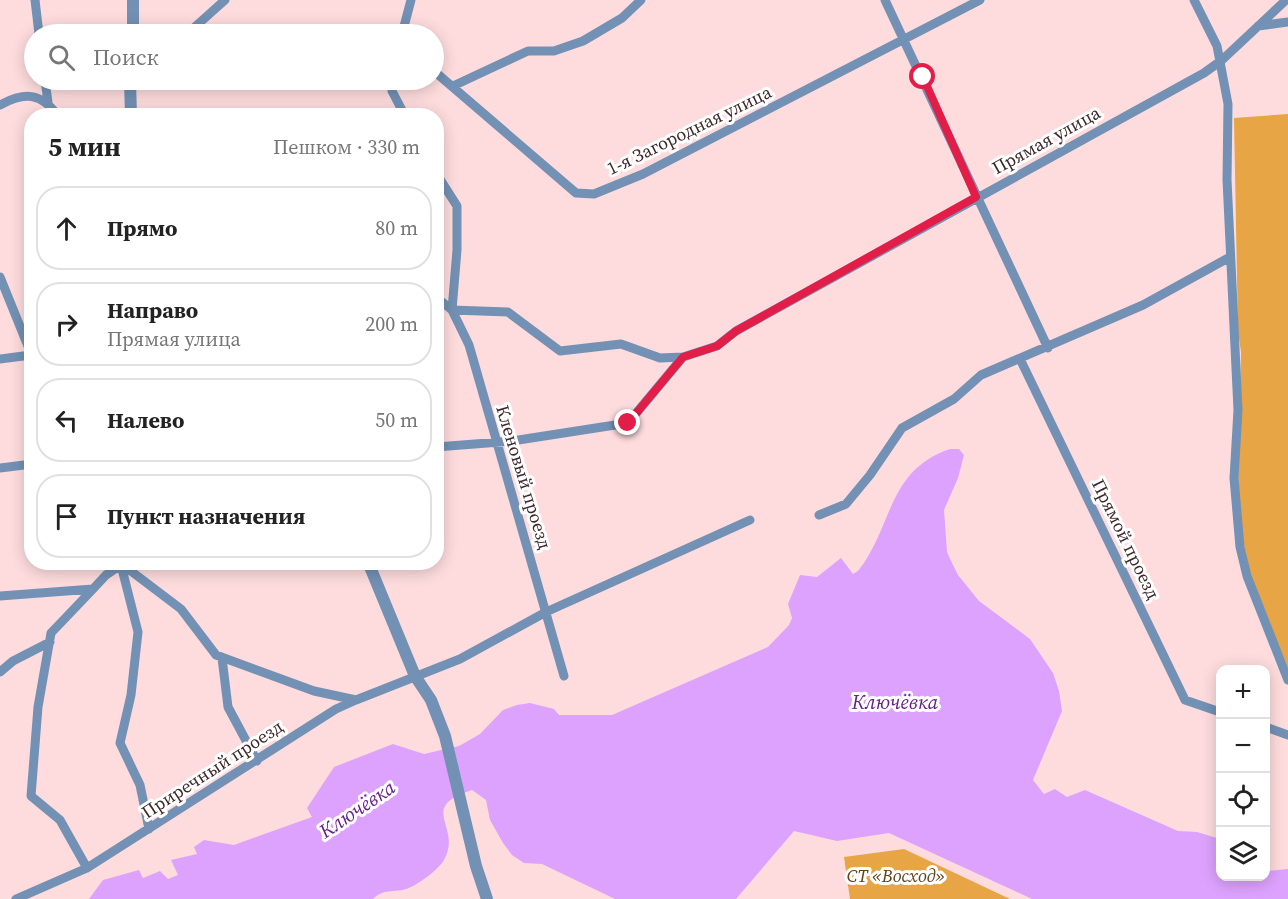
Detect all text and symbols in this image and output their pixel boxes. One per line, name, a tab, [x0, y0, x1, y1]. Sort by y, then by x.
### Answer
search box	[24, 24, 444, 90]
icon: search	[45, 41, 78, 74]
text: Поиск	[93, 42, 159, 72]
route start	[909, 63, 935, 89]
street label: 1-я Загородная улица	[602, 79, 776, 181]
street label: Прямая улица	[987, 99, 1105, 180]
text: 5 мин	[48, 129, 121, 165]
text: Пешком · 330 m	[273, 133, 420, 161]
icon: ahead	[50, 212, 83, 245]
text: Прямо	[107, 213, 177, 243]
text: 80 m	[375, 214, 418, 242]
text: Направо	[107, 295, 198, 325]
icon: right	[50, 308, 83, 341]
text: 200 m	[365, 310, 418, 338]
text: Прямая улица	[107, 325, 241, 353]
street label: Кленовый проезд	[490, 402, 558, 552]
icon: left	[50, 404, 83, 437]
text: Налево	[107, 405, 184, 435]
text: 50 m	[375, 406, 418, 434]
route end	[614, 409, 640, 435]
street label: Прямой проезд	[1086, 475, 1166, 603]
icon: arrive	[50, 500, 83, 533]
text: Пункт назначения	[107, 501, 305, 531]
map controls	[1216, 665, 1270, 881]
button: +	[1216, 665, 1270, 719]
water label: Ключёвка	[851, 688, 939, 716]
street label: Приречный проезд	[136, 714, 288, 824]
button: −	[1216, 719, 1270, 773]
water label: Ключёвка	[312, 773, 401, 845]
button: locate	[1216, 773, 1270, 827]
button: layers	[1216, 827, 1270, 881]
park label: СТ «Восход»	[847, 863, 945, 888]

